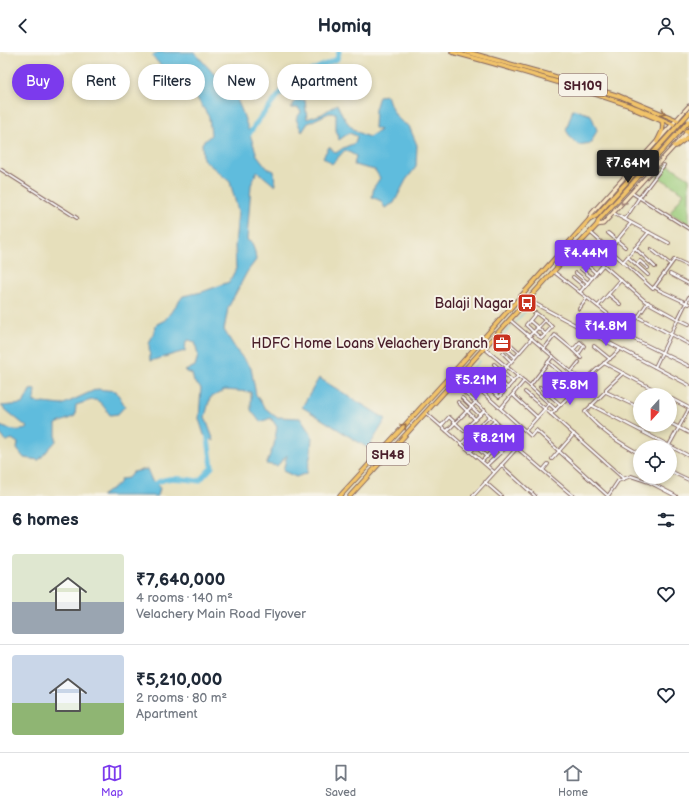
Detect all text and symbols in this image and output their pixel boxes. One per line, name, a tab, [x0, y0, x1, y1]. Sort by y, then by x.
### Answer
icon: back	[12, 15, 34, 37]
icon: person	[655, 15, 677, 37]
text: Homiq	[318, 16, 371, 37]
chip: Buy	[12, 64, 64, 100]
chip: Rent	[72, 64, 130, 100]
chip: Filters	[138, 64, 205, 100]
chip: New	[213, 64, 269, 100]
chip: Apartment	[277, 64, 372, 100]
road number: SH109	[559, 74, 607, 96]
one-way arrow	[660, 109, 667, 117]
pin: ₹7.64M	[595, 150, 661, 184]
text: ₹7.64M	[606, 155, 650, 171]
one-way arrow	[621, 197, 628, 204]
pin: ₹4.44M	[553, 240, 619, 274]
text: ₹4.44M	[564, 245, 608, 261]
bus stop icon: Balaji Nagar	[516, 292, 538, 314]
place label: Balaji Nagar	[435, 295, 514, 312]
pin: ₹14.8M	[573, 313, 639, 347]
text: ₹14.8M	[585, 318, 627, 334]
office icon: HDFC Home Loans Velachery Branch	[491, 332, 513, 354]
place label: HDFC Home Loans Velachery Branch	[251, 335, 488, 352]
pin: ₹5.21M	[443, 367, 509, 401]
text: ₹5.21M	[455, 372, 497, 388]
pin: ₹5.8M	[542, 372, 598, 406]
text: ₹5.8M	[552, 377, 588, 393]
north arrow	[633, 388, 677, 432]
map controls	[633, 388, 677, 484]
one-way arrow	[399, 423, 407, 431]
pin: ₹8.21M	[461, 425, 527, 459]
text: ₹8.21M	[473, 430, 515, 446]
button: locate	[633, 440, 677, 484]
road number: SH48	[367, 443, 409, 465]
icon: filters	[655, 509, 677, 531]
text: 6 homes	[12, 510, 79, 530]
icon: home	[44, 570, 92, 618]
text: ₹7,640,000	[136, 570, 225, 590]
icon: heart	[655, 583, 677, 605]
text: 4 rooms · 140 m²	[136, 590, 233, 606]
text: Velachery Main Road Flyover	[136, 606, 306, 622]
text: ₹5,210,000	[136, 670, 222, 690]
icon: home	[44, 671, 92, 719]
icon: heart	[655, 684, 677, 706]
text: 2 rooms · 80 m²	[136, 690, 227, 706]
text: Apartment	[136, 706, 197, 722]
tab: Map	[101, 762, 123, 799]
tab: Saved	[325, 762, 356, 799]
tab: Home	[558, 762, 588, 799]

